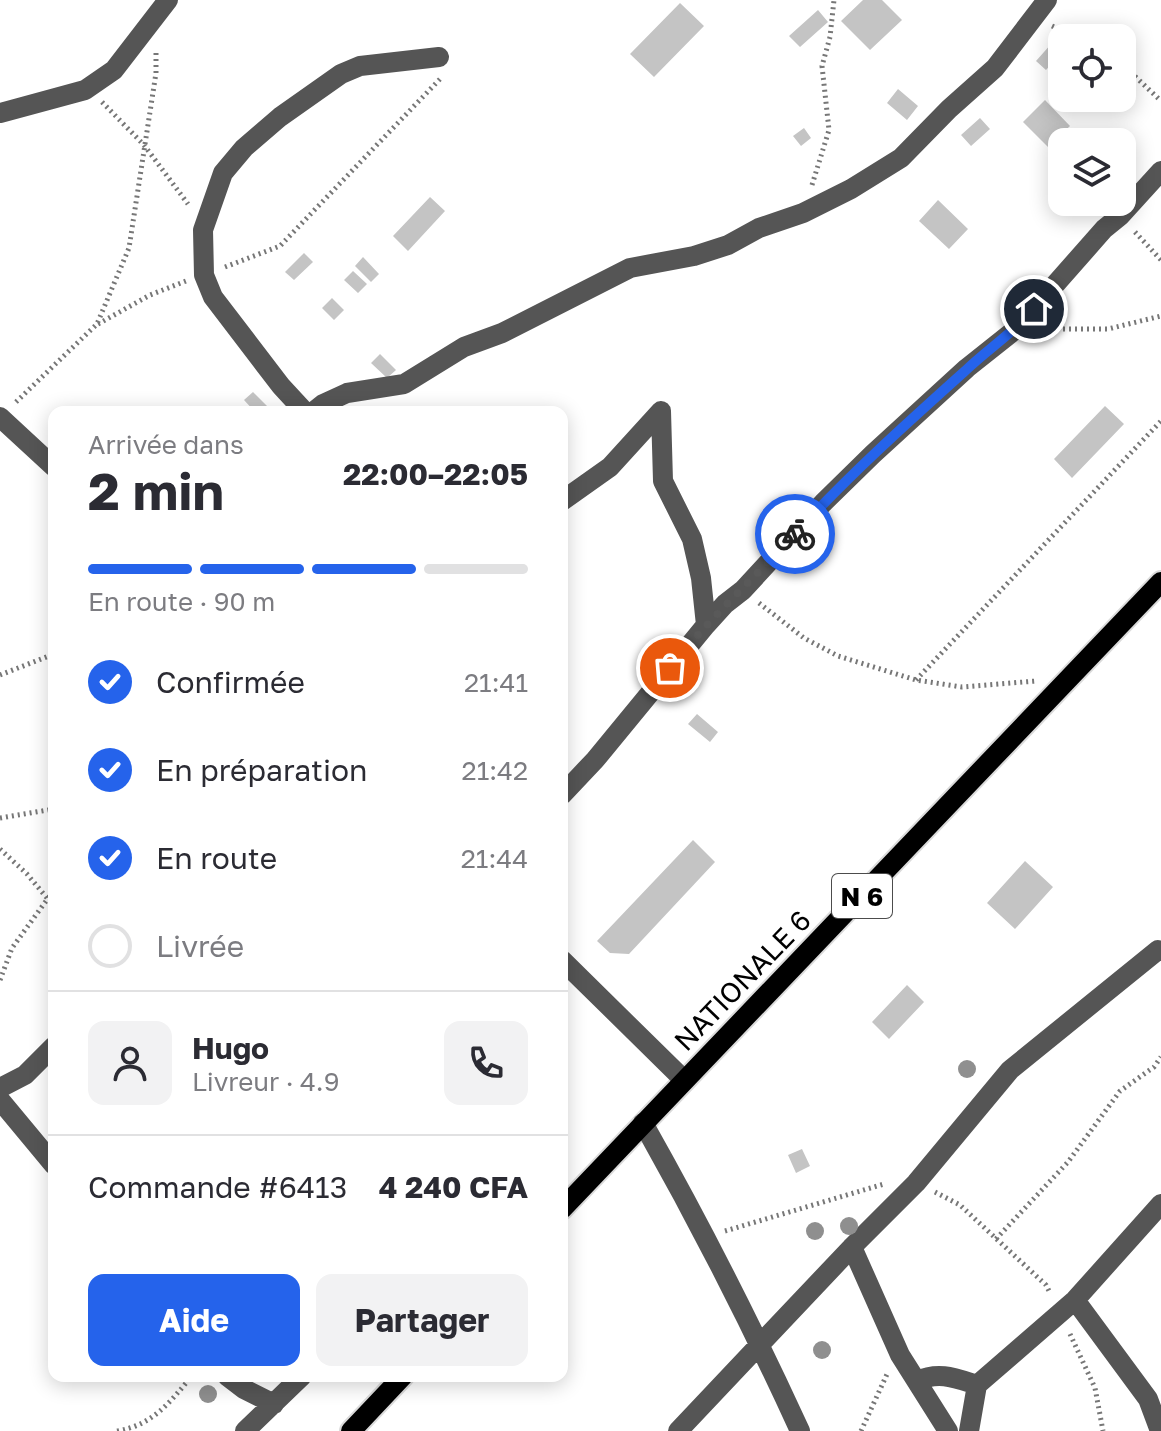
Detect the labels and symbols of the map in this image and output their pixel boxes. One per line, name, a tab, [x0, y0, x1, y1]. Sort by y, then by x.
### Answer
pin	[1000, 275, 1068, 343]
courier	[755, 494, 835, 574]
pin	[636, 634, 704, 702]
road number: N 6	[832, 874, 892, 918]
street label: NATIONALE 6	[667, 903, 817, 1057]

